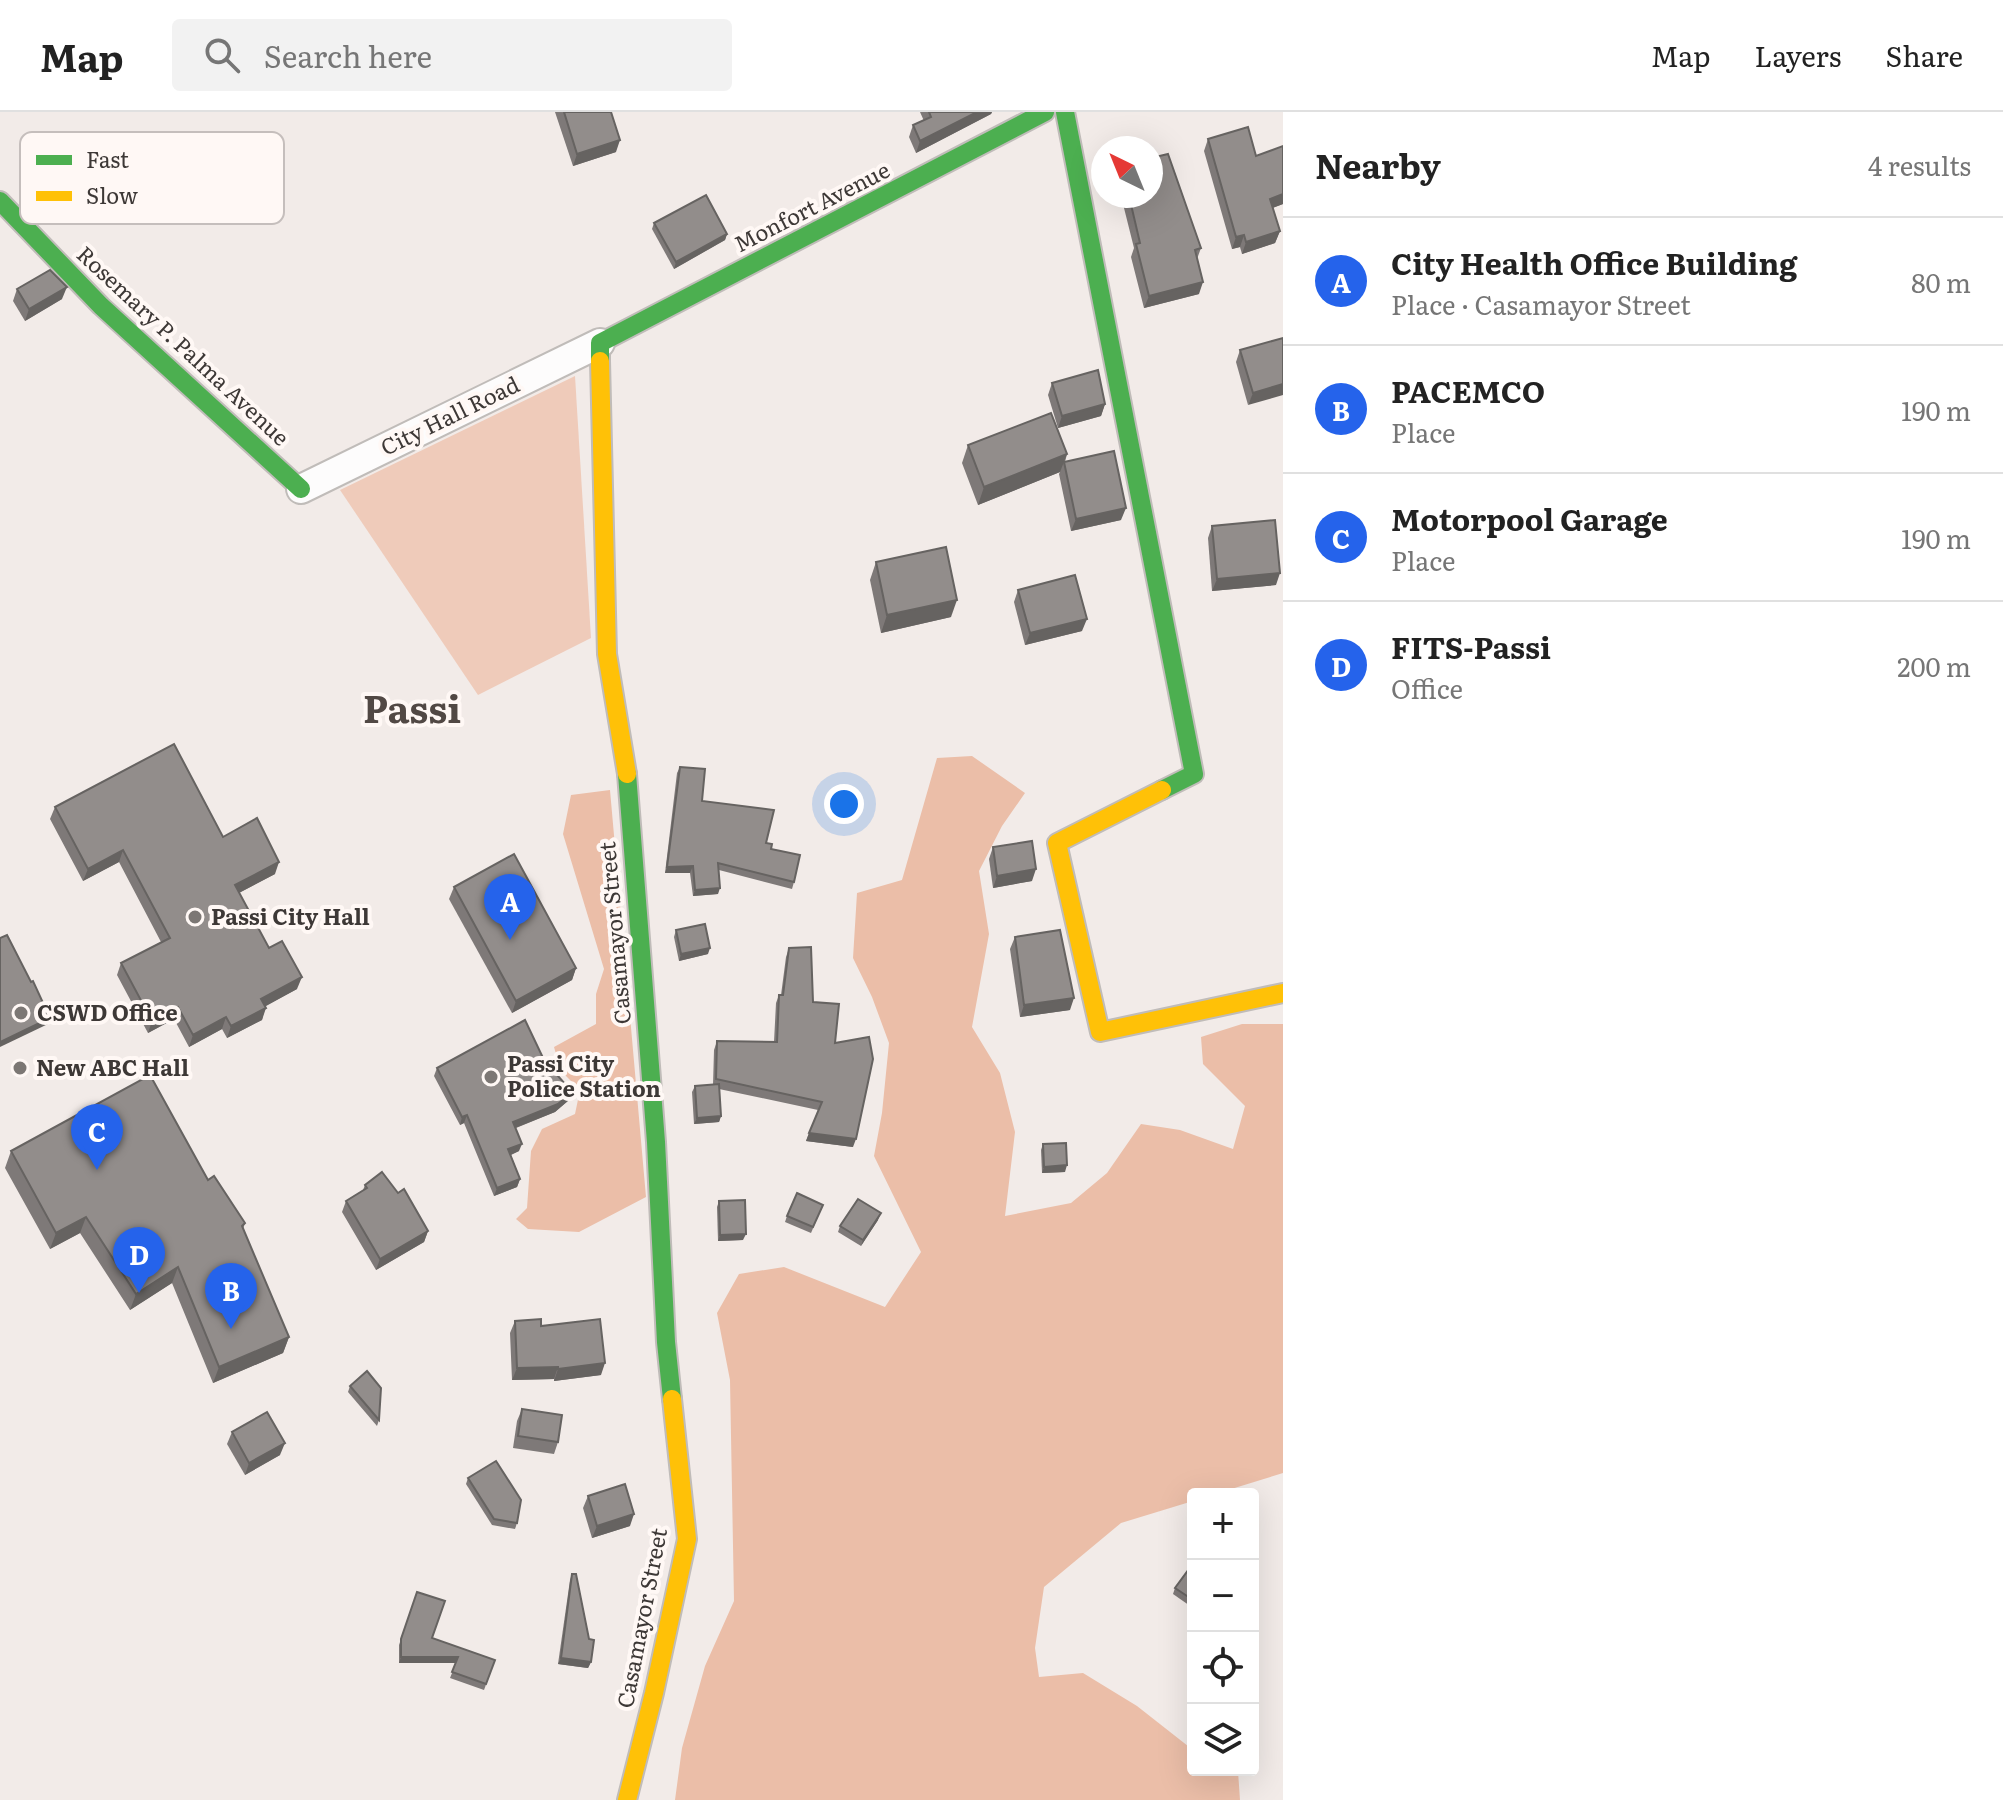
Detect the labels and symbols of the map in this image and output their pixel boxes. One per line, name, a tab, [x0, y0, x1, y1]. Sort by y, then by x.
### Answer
legend	[20, 132, 284, 224]
north arrow	[1091, 136, 1163, 208]
text: Fast	[86, 142, 129, 175]
street label: Monfort Avenue	[728, 152, 895, 259]
text: Slow	[86, 178, 138, 211]
street label: Rosemary P. Palma Avenue	[70, 237, 298, 452]
street label: City Hall Road	[374, 367, 524, 463]
district label: Passi	[363, 678, 461, 735]
your location	[824, 784, 864, 824]
street label: Casamayor Street	[589, 840, 638, 1026]
pin: A	[484, 874, 536, 940]
place label: Passi City Hall	[211, 899, 370, 932]
marker: Passi City Hall	[186, 908, 204, 926]
place label: CSWD Office	[37, 995, 178, 1028]
marker: CSWD Office	[12, 1004, 30, 1022]
place label: Passi City Police Station	[507, 1046, 661, 1104]
place label: New ABC Hall	[36, 1050, 189, 1083]
marker: New ABC Hall	[11, 1059, 29, 1077]
marker: Passi City Police Station	[482, 1068, 500, 1086]
pin: C	[71, 1104, 123, 1170]
pin: D	[113, 1227, 165, 1293]
pin: B	[205, 1263, 257, 1329]
street label: Casamayor Street	[607, 1525, 674, 1711]

